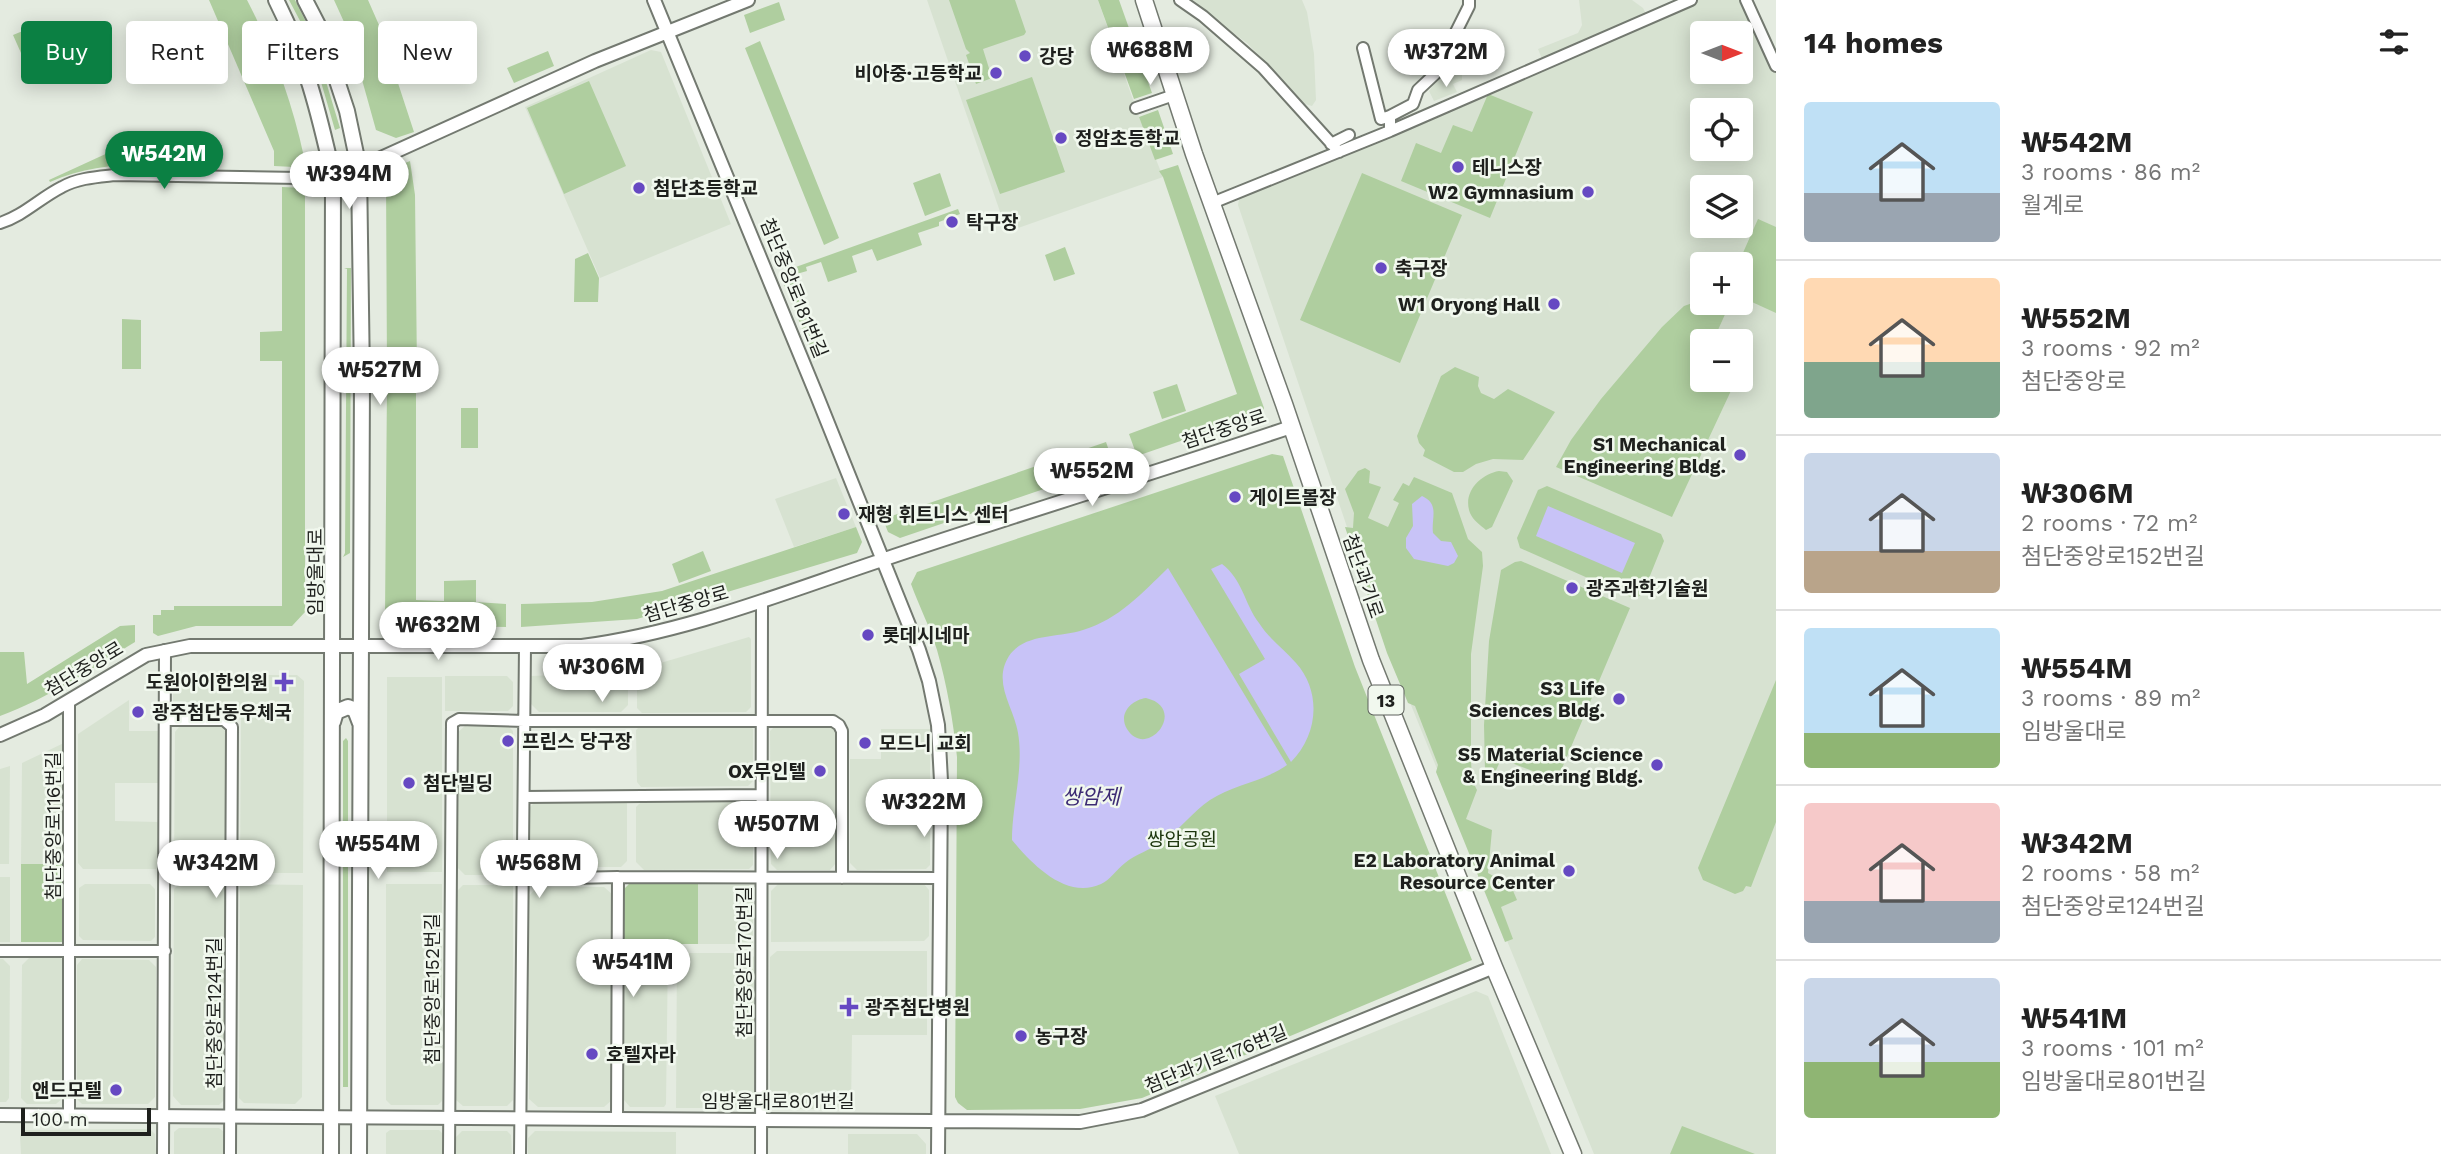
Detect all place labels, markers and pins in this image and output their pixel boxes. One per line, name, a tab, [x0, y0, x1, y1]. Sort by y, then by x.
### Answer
pin: ₩688M	[1101, 28, 1199, 87]
pin: ₩372M	[1397, 29, 1495, 89]
place label: 강당	[1039, 45, 1074, 68]
marker: 강당	[1017, 48, 1033, 64]
place label: 비아중·고등학교	[854, 62, 982, 85]
marker: 비아중·고등학교	[988, 65, 1004, 81]
place label: 정암초등학교	[1075, 127, 1180, 150]
marker: 정암초등학교	[1053, 130, 1069, 146]
pin: ₩542M	[115, 132, 213, 191]
pin: ₩394M	[300, 152, 398, 211]
place label: 테니스장	[1472, 156, 1542, 179]
marker: 테니스장	[1450, 159, 1466, 175]
place label: 첨단초등학교	[653, 177, 758, 200]
marker: 첨단초등학교	[631, 180, 647, 196]
place label: W2 Gymnasium	[1428, 181, 1574, 204]
marker: W2 Gymnasium	[1580, 184, 1596, 200]
place label: 탁구장	[966, 211, 1018, 234]
marker: 탁구장	[944, 214, 960, 230]
place label: 축구장	[1395, 257, 1447, 280]
marker: 축구장	[1373, 260, 1389, 276]
place label: W1 Oryong Hall	[1398, 293, 1541, 316]
marker: W1 Oryong Hall	[1546, 296, 1562, 312]
pin: ₩527M	[331, 348, 429, 407]
place label: S1 Mechanical Engineering Bldg.	[1563, 433, 1727, 478]
marker: S1 Mechanical Engineering Bldg.	[1732, 447, 1748, 463]
pin: ₩552M	[1043, 448, 1141, 508]
place label: 게이트볼장	[1249, 486, 1336, 509]
marker: 게이트볼장	[1227, 489, 1243, 505]
place label: 재형 휘트니스 센터	[858, 503, 1009, 526]
marker: 재형 휘트니스 센터	[836, 506, 852, 522]
place label: 광주과학기술원	[1586, 577, 1708, 600]
marker: 광주과학기술원	[1564, 580, 1580, 596]
pin: ₩632M	[389, 602, 487, 662]
place label: 롯데시네마	[882, 624, 970, 647]
marker: 롯데시네마	[860, 627, 876, 643]
pin: ₩306M	[553, 644, 651, 704]
place label: 도원아이한의원	[146, 671, 268, 694]
marker: 도원아이한의원	[274, 672, 294, 692]
place label: S3 Life Sciences Bldg.	[1469, 677, 1605, 722]
marker: S3 Life Sciences Bldg.	[1611, 691, 1627, 707]
place label: 광주첨단동우체국	[152, 701, 292, 724]
marker: 광주첨단동우체국	[130, 704, 146, 720]
place label: 프린스 당구장	[522, 730, 632, 753]
place label: 모드니 교회	[879, 732, 972, 755]
marker: 프린스 당구장	[500, 733, 516, 749]
marker: 모드니 교회	[857, 735, 873, 751]
place label: S5 Material Science & Engineering Bldg.	[1458, 743, 1643, 788]
marker: S5 Material Science & Engineering Bldg.	[1649, 757, 1665, 773]
place label: OX무인텔	[728, 760, 806, 783]
marker: OX무인텔	[812, 763, 828, 779]
place label: 첨단빌딩	[423, 772, 493, 795]
marker: 첨단빌딩	[401, 775, 417, 791]
pin: ₩322M	[875, 780, 973, 839]
pin: ₩507M	[728, 802, 826, 861]
pin: ₩554M	[329, 822, 427, 881]
pin: ₩342M	[167, 841, 265, 900]
pin: ₩568M	[490, 841, 588, 900]
place label: E2 Laboratory Animal Resource Center	[1353, 849, 1556, 894]
marker: E2 Laboratory Animal Resource Center	[1561, 863, 1577, 879]
pin: ₩541M	[584, 940, 682, 999]
place label: 광주첨단병원	[865, 996, 970, 1019]
marker: 광주첨단병원	[839, 997, 859, 1017]
place label: 농구장	[1035, 1025, 1087, 1048]
marker: 농구장	[1013, 1028, 1029, 1044]
place label: 호텔자라	[606, 1043, 676, 1066]
marker: 호텔자라	[584, 1046, 600, 1062]
place label: 앤드모텔	[32, 1079, 102, 1102]
marker: 앤드모텔	[108, 1082, 124, 1098]

